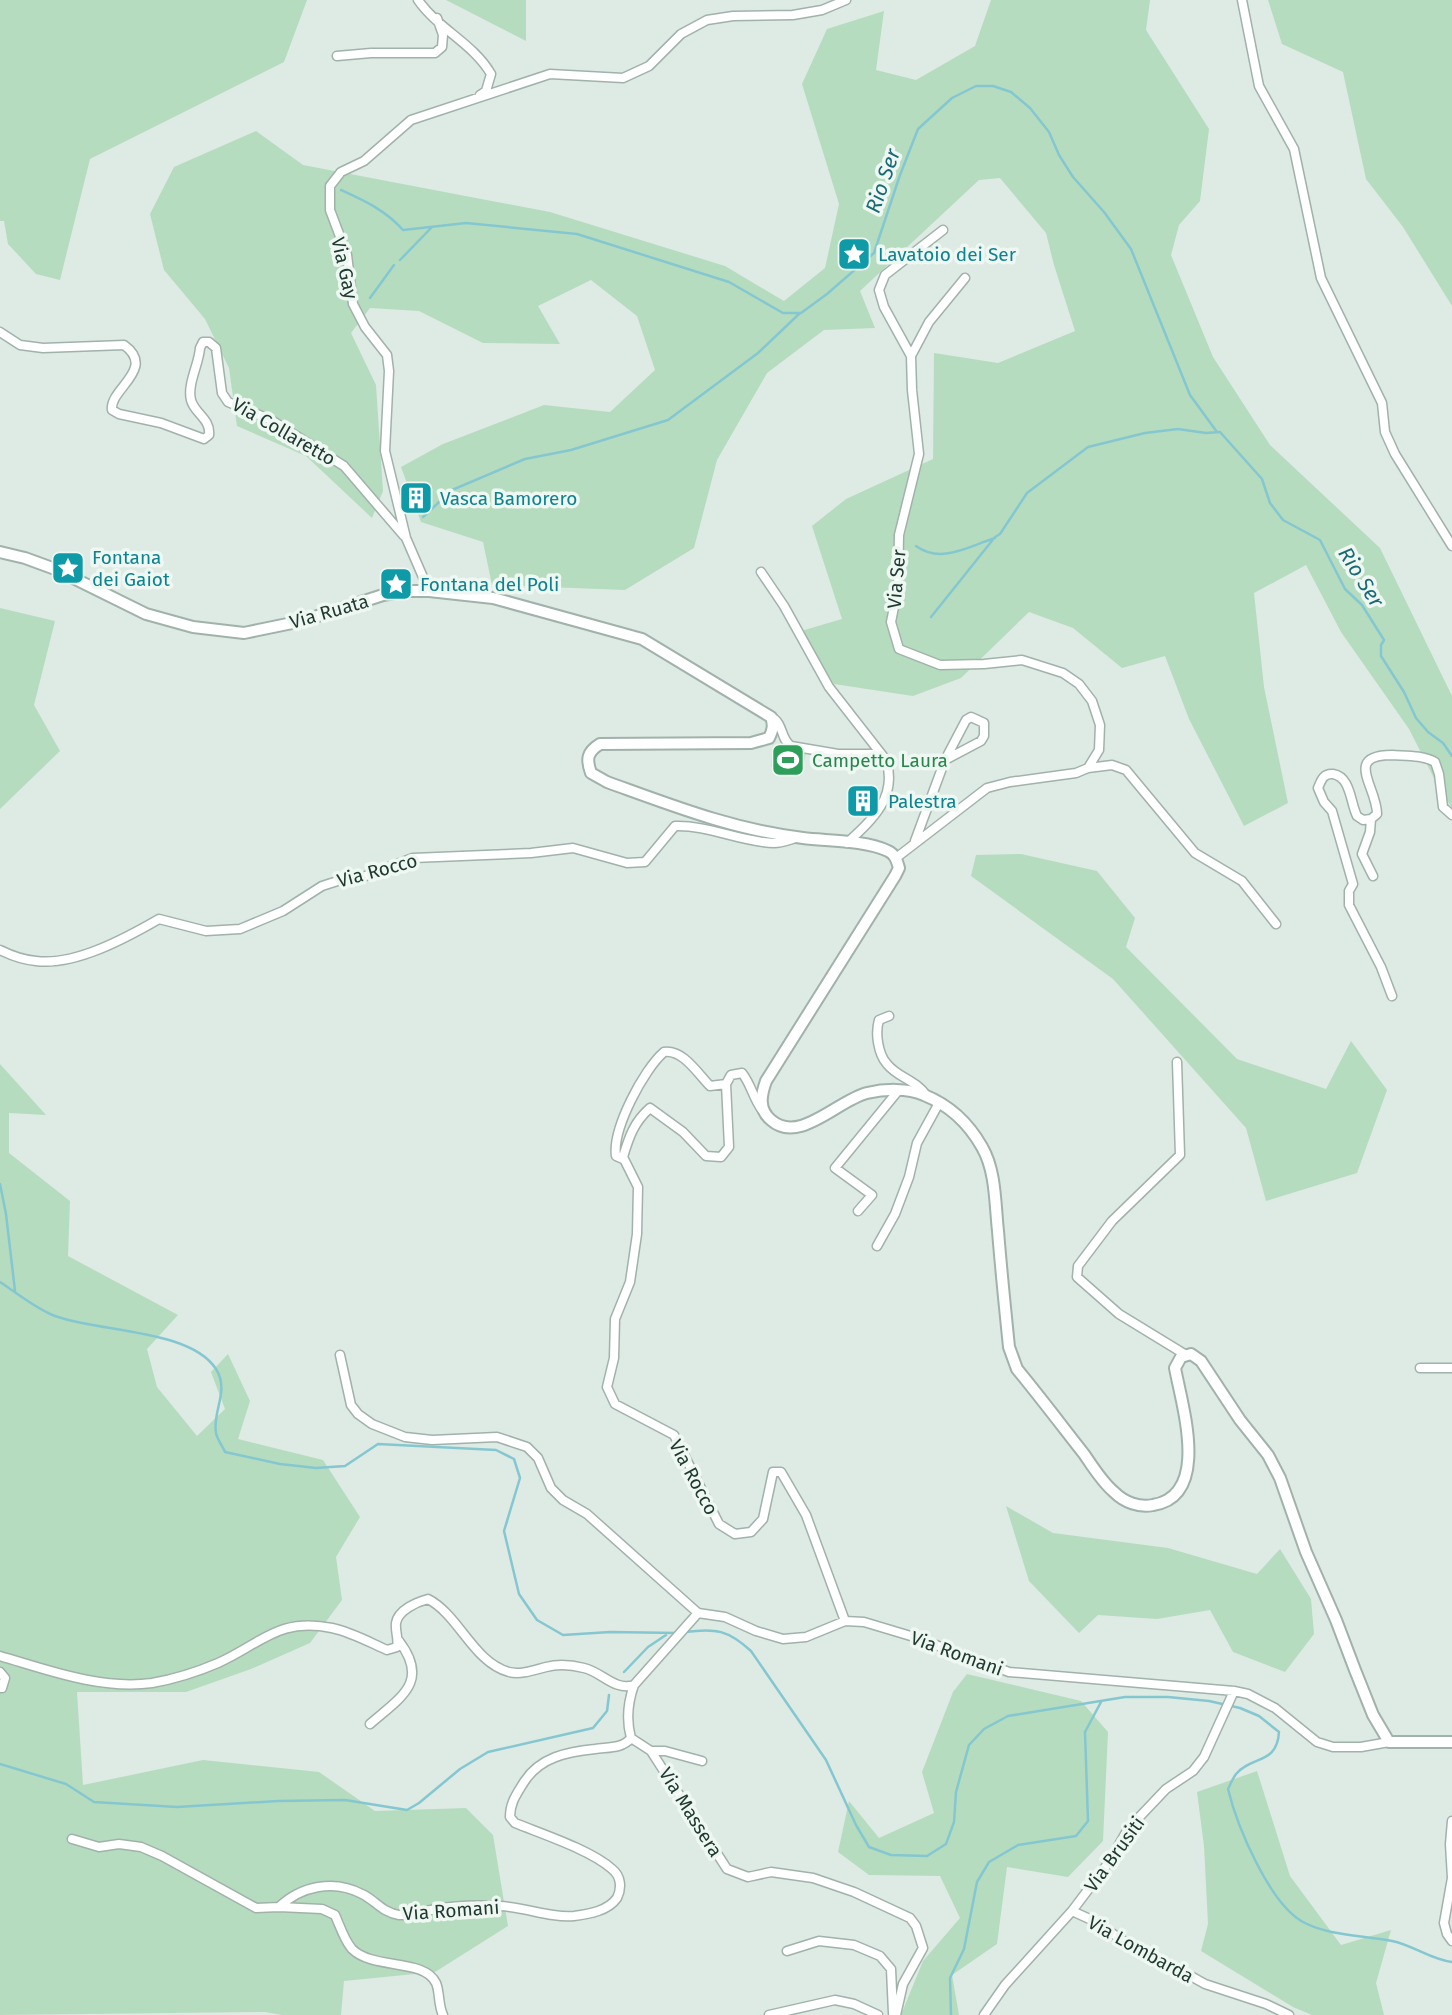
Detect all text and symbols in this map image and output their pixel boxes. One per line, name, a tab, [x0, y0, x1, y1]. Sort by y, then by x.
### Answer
water label: Rio Ser	[860, 145, 906, 217]
street label: Via Gay	[326, 235, 363, 302]
place icon: Lavatoio dei Ser	[835, 235, 873, 273]
place label: Lavatoio dei Ser	[878, 243, 1017, 266]
street label: Via Collaretto	[228, 393, 340, 470]
building icon: Vasca Bamorero	[397, 479, 435, 517]
place label: Vasca Bamorero	[440, 487, 577, 510]
water label: Rio Ser	[1332, 542, 1390, 613]
place label: Fontana dei Gaiot	[92, 546, 170, 591]
street label: Via Ser	[882, 548, 911, 610]
place icon: Fontana dei Gaiot	[49, 549, 87, 587]
place icon: Fontana del Poli	[377, 565, 415, 603]
place label: Fontana del Poli	[420, 573, 559, 596]
street label: Via Ruata	[287, 589, 371, 634]
sports icon: Campetto Laura	[769, 741, 807, 779]
place label: Campetto Laura	[812, 749, 948, 772]
building icon: Palestra	[844, 782, 882, 820]
place label: Palestra	[888, 790, 957, 813]
street label: Via Rocco	[334, 849, 420, 892]
street label: Via Rocco	[664, 1436, 723, 1519]
street label: Via Romani	[907, 1626, 1006, 1681]
street label: Via Massera	[654, 1763, 727, 1861]
street label: Via Brusiti	[1079, 1812, 1149, 1897]
street label: Via Romani	[402, 1896, 500, 1925]
street label: Via Lombarda	[1084, 1911, 1198, 1988]

